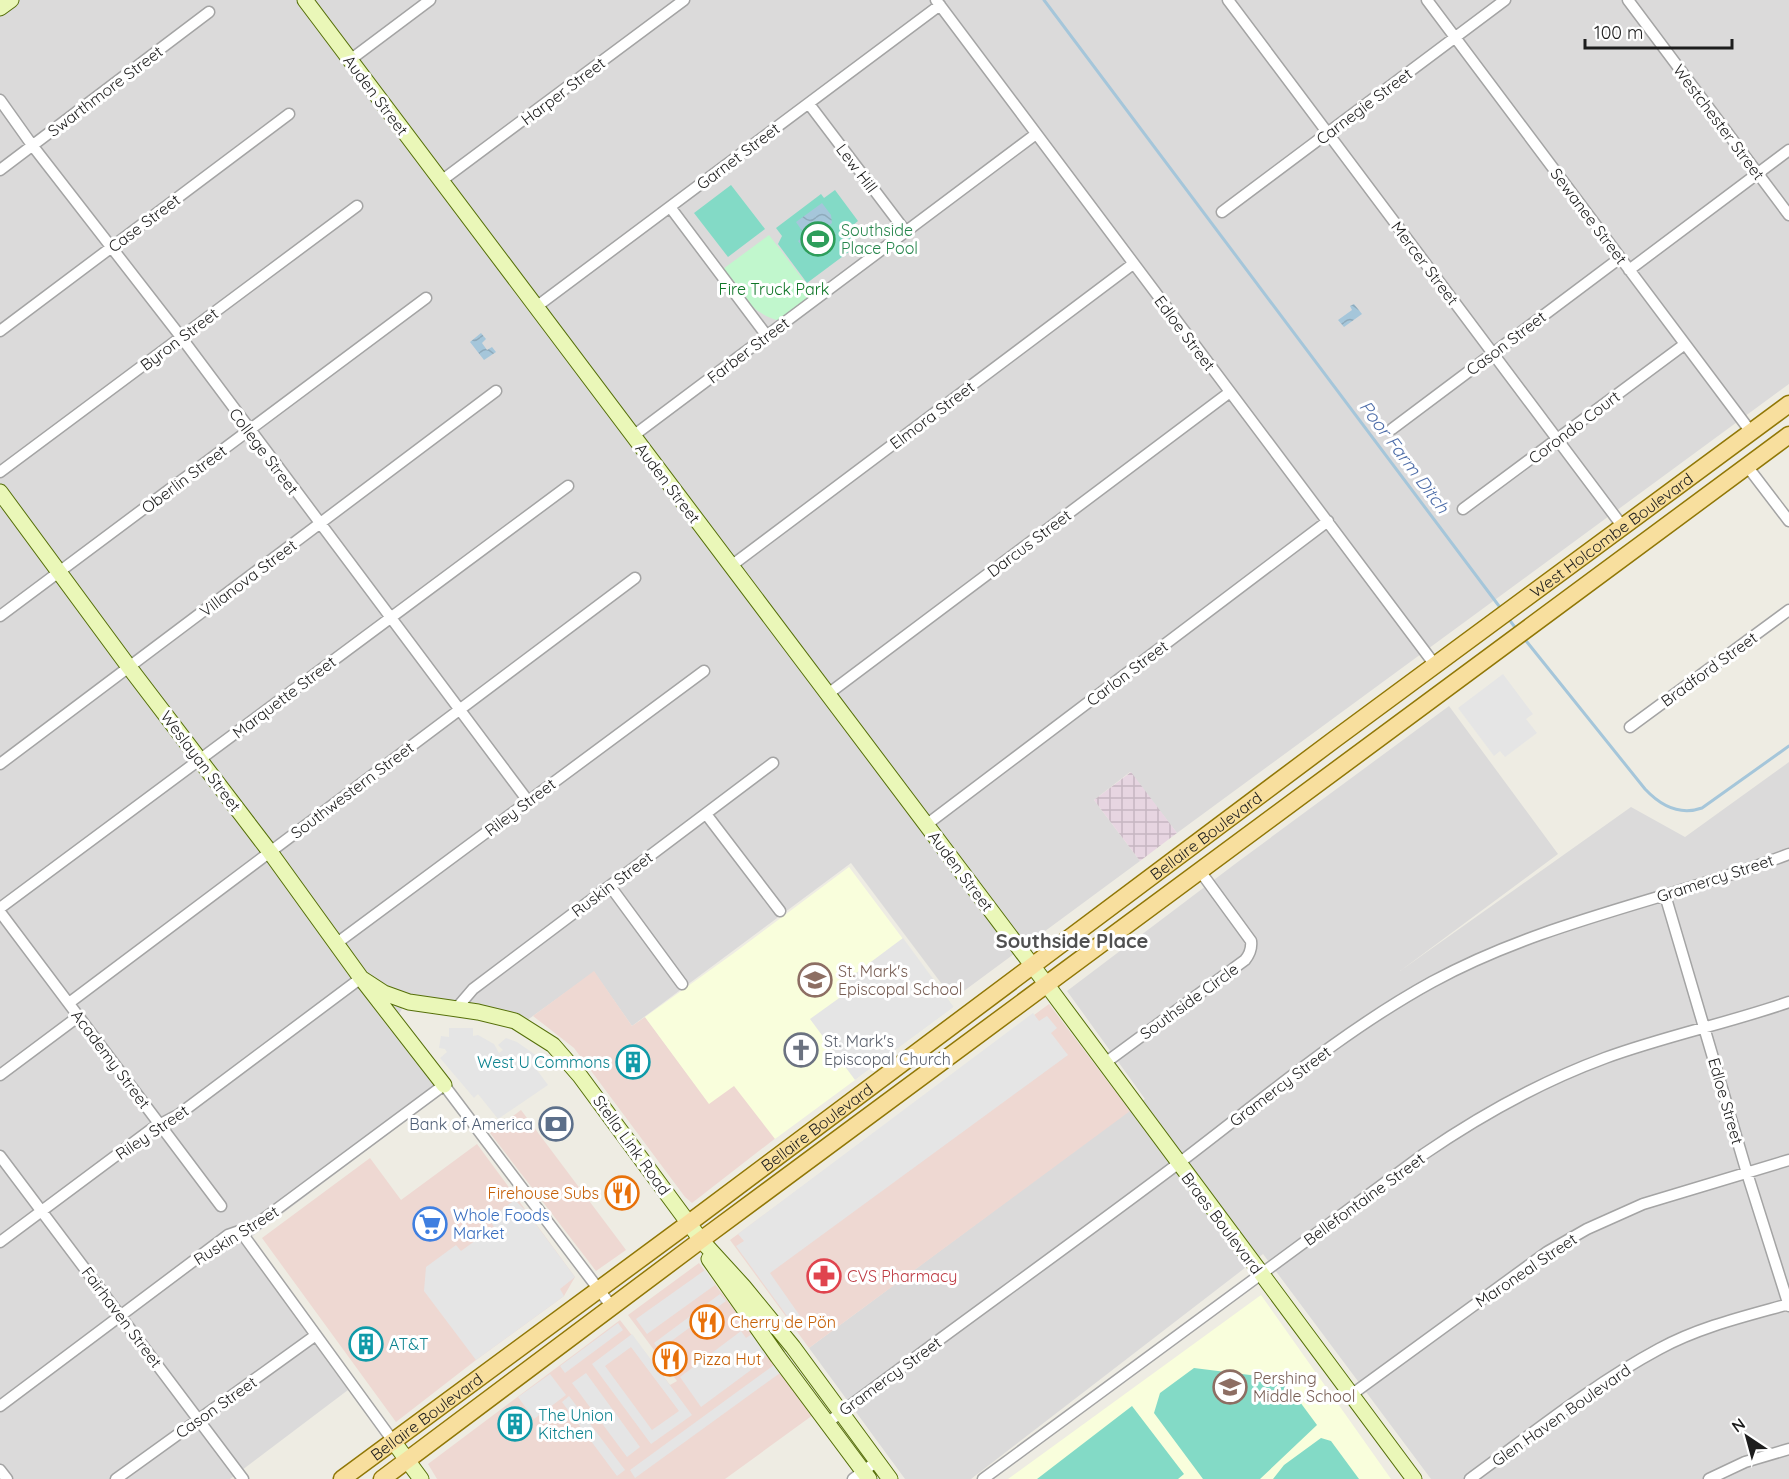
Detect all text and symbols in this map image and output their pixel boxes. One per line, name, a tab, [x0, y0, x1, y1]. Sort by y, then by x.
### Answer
scale bar	[1585, 12, 1732, 50]
text: 100 m	[1594, 21, 1643, 44]
street label: Swarthmore Street	[44, 41, 166, 141]
street label: Auden Street	[339, 51, 413, 139]
street label: Harper Street	[517, 53, 609, 129]
street label: Westchester Street	[1669, 60, 1769, 184]
street label: Carnegie Street	[1312, 63, 1416, 149]
street label: Garnet Street	[692, 118, 784, 194]
street label: Lew Hill	[832, 140, 882, 196]
street label: Sewanee Street	[1546, 164, 1632, 268]
street label: Case Street	[104, 189, 184, 257]
street label: Mercer Street	[1387, 217, 1463, 309]
place label: Southside Place Pool	[841, 220, 918, 258]
sports icon: Southside Place Pool	[800, 221, 836, 257]
park label: Fire Truck Park	[719, 279, 829, 299]
street label: Edloe Street	[1150, 291, 1220, 375]
street label: Byron Street	[136, 303, 222, 375]
street label: Cason Street	[1462, 307, 1550, 379]
street label: Farber Street	[703, 313, 793, 387]
street label: Elmora Street	[886, 377, 978, 453]
street label: Corondo Court	[1524, 386, 1624, 468]
water label: Poor Farm Ditch	[1354, 396, 1455, 518]
street label: College Street	[225, 404, 303, 498]
street label: Auden Street	[631, 439, 705, 527]
street label: Oberlin Street	[137, 440, 231, 518]
street label: West Holcombe Boulevard	[1526, 468, 1697, 602]
street label: Darcus Street	[983, 505, 1075, 581]
street label: Villanova Street	[196, 535, 300, 621]
street label: Bradford Street	[1657, 627, 1761, 711]
street label: Carlon Street	[1082, 636, 1172, 710]
street label: Marquette Street	[228, 652, 340, 742]
street label: Weslayan Street	[157, 707, 245, 815]
street label: Southwestern Street	[287, 737, 417, 843]
street label: Riley Street	[481, 774, 559, 840]
street label: Bellaire Boulevard	[1146, 787, 1266, 884]
street label: Auden Street	[924, 827, 998, 915]
street label: Ruskin Street	[567, 847, 657, 921]
street label: Gramercy Street	[1654, 850, 1776, 906]
district label: Southside Place	[996, 928, 1148, 953]
street label: Southside Circle	[1136, 959, 1242, 1043]
place label: St. Mark's Episcopal School	[838, 961, 962, 999]
school or university icon: St. Mark's Episcopal School	[797, 962, 833, 998]
street label: Academy Street	[67, 1006, 155, 1112]
place label: St. Mark's Episcopal Church	[824, 1031, 951, 1069]
church icon: St. Mark's Episcopal Church	[783, 1032, 819, 1068]
street label: Gramercy Street	[1225, 1041, 1335, 1131]
building icon: West U Commons	[615, 1044, 651, 1080]
place label: West U Commons	[477, 1052, 610, 1072]
street label: Edloe Street	[1704, 1055, 1748, 1147]
street label: Bellaire Boulevard	[757, 1079, 877, 1176]
street label: Stella Link Road	[589, 1091, 675, 1199]
street label: Riley Street	[112, 1100, 192, 1164]
bank icon: Bank of America	[538, 1106, 574, 1142]
place label: Bank of America	[409, 1114, 533, 1134]
street label: Bellefontaine Street	[1300, 1148, 1428, 1250]
street label: Braes Boulevard	[1177, 1168, 1267, 1278]
restaurant icon: Firehouse Subs	[604, 1175, 640, 1211]
place label: Firehouse Subs	[488, 1183, 599, 1203]
street label: Ruskin Street	[190, 1201, 282, 1269]
place label: Whole Foods Market	[453, 1205, 549, 1243]
supermarket icon: Whole Foods Market	[412, 1206, 448, 1242]
street label: Maroneal Street	[1471, 1229, 1581, 1311]
pharmacy icon: CVS Pharmacy	[806, 1258, 842, 1294]
street label: Fairhaven Street	[77, 1263, 167, 1371]
place label: CVS Pharmacy	[847, 1266, 957, 1286]
restaurant icon: Cherry de Pön	[689, 1304, 725, 1340]
place label: Cherry de Pön	[730, 1312, 836, 1332]
building icon: AT&T	[348, 1326, 384, 1362]
street label: Gramercy Street	[835, 1332, 945, 1420]
place label: AT&T	[389, 1334, 429, 1354]
restaurant icon: Pizza Hut	[652, 1341, 688, 1377]
place label: Pizza Hut	[693, 1349, 761, 1369]
street label: Glen Haven Boulevard	[1488, 1360, 1634, 1470]
place label: Pershing Middle School	[1253, 1368, 1355, 1406]
street label: Bellaire Boulevard	[366, 1369, 487, 1465]
school or university icon: Pershing Middle School	[1212, 1369, 1248, 1405]
street label: Cason Street	[171, 1372, 261, 1442]
place label: The Union Kitchen	[538, 1405, 613, 1443]
building icon: The Union Kitchen	[497, 1406, 533, 1442]
north arrow	[1717, 1407, 1777, 1467]
text: N	[1728, 1413, 1749, 1436]

